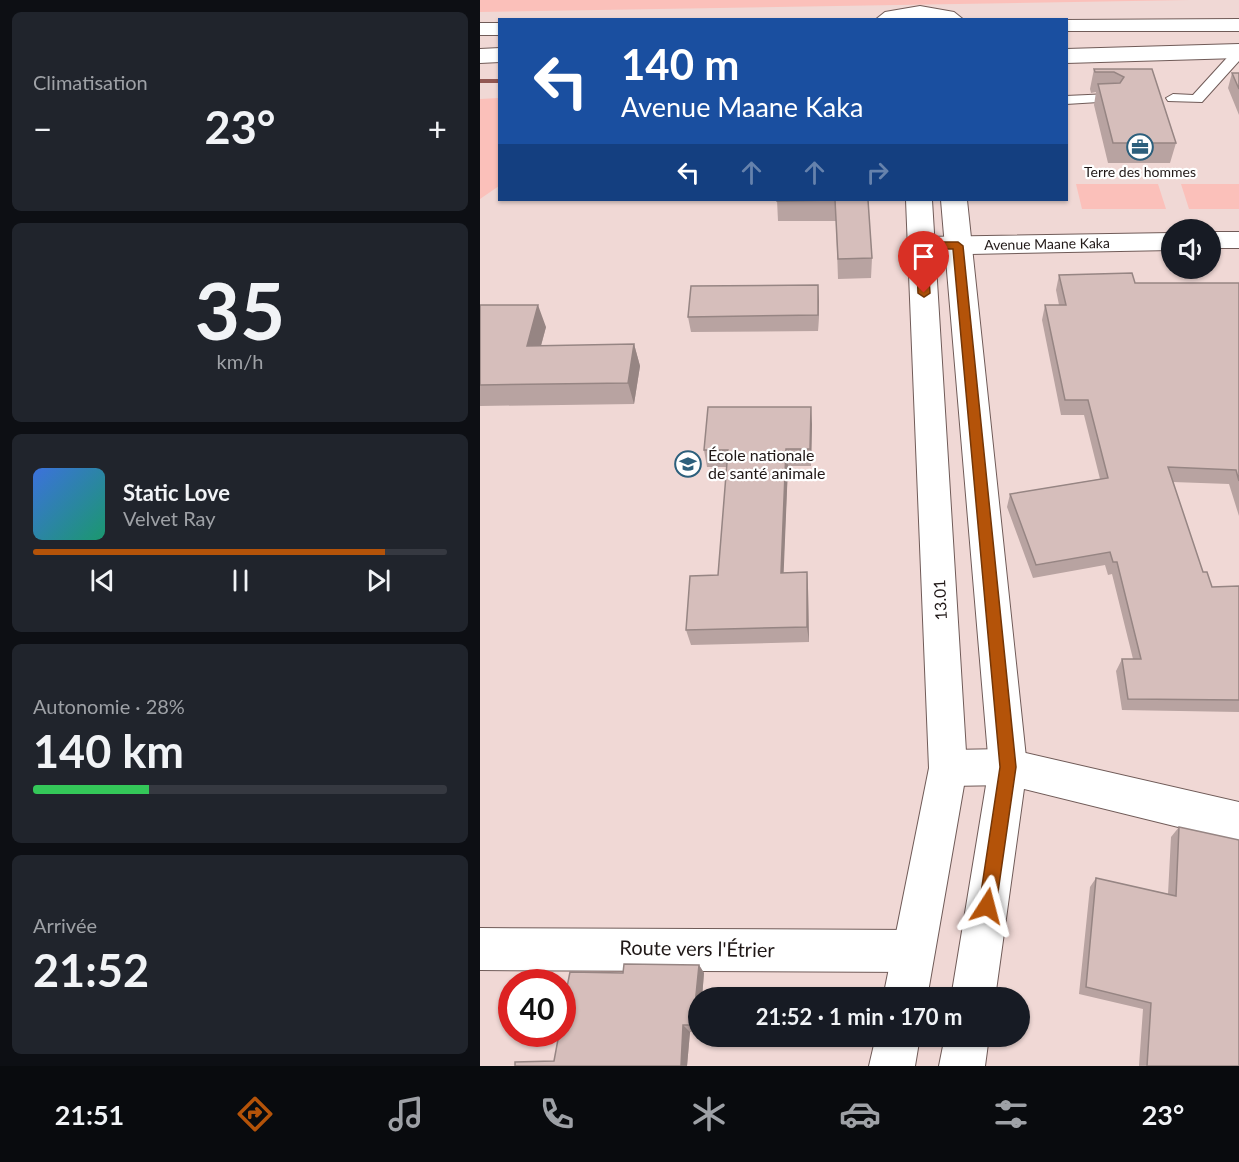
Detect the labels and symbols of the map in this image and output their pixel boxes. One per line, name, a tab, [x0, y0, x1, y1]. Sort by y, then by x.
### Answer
office icon: Terre des hommes	[1125, 132, 1155, 162]
place label: Terre des hommes	[1084, 163, 1196, 180]
pin	[898, 231, 949, 293]
street label: Avenue Maane Kaka	[984, 234, 1110, 253]
place label: École nationale de santé animale	[708, 445, 826, 482]
school or university icon: École nationale de santé animale	[673, 449, 703, 479]
street label: 13.01	[929, 579, 950, 621]
position arrow	[955, 874, 1019, 938]
street label: Route vers l'Étrier	[619, 935, 776, 961]
speed limit sign: 40	[498, 969, 576, 1047]

